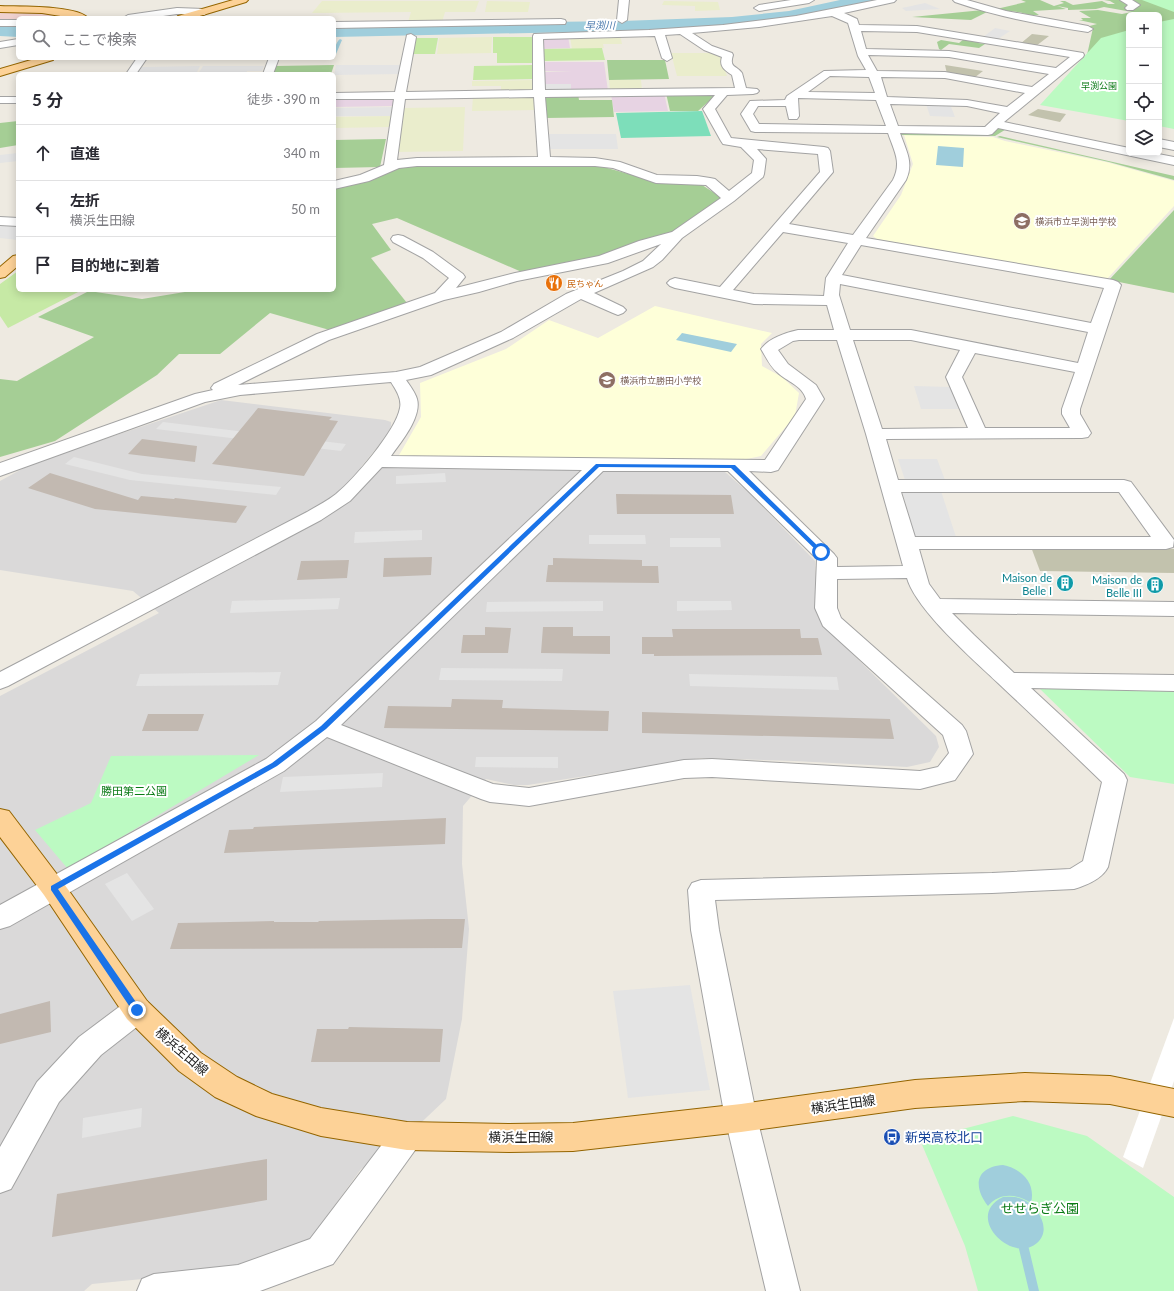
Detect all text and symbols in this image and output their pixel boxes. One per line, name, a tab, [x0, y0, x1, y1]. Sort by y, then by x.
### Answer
map controls	[1126, 12, 1162, 156]
button: +	[1126, 12, 1162, 48]
search box	[16, 16, 336, 60]
water label: 早渕川	[585, 19, 616, 31]
icon: search	[30, 27, 52, 49]
text: ここで検索	[62, 30, 137, 48]
button: −	[1126, 48, 1162, 84]
park label: 早渕公園	[1081, 80, 1117, 91]
button: locate	[1126, 84, 1162, 120]
text: 5 分	[32, 89, 63, 110]
text: 徒歩 · 390 m	[247, 91, 320, 107]
button: layers	[1126, 120, 1162, 156]
icon: ahead	[32, 142, 54, 164]
text: 直進	[70, 144, 100, 162]
text: 340 m	[283, 145, 320, 161]
text: 左折	[70, 191, 100, 209]
icon: left	[32, 198, 54, 220]
text: 50 m	[291, 201, 320, 217]
school or university icon: 横浜市立早渕中学校	[1012, 211, 1032, 231]
text: 横浜生田線	[70, 212, 135, 228]
place label: 横浜市立早渕中学校	[1035, 216, 1116, 227]
icon: arrive	[32, 254, 54, 276]
text: 目的地に到着	[70, 256, 160, 274]
restaurant icon: 民ちゃん	[544, 273, 564, 293]
place label: 民ちゃん	[567, 278, 603, 289]
school or university icon: 横浜市立勝田小学校	[597, 370, 617, 390]
place label: 横浜市立勝田小学校	[620, 375, 701, 386]
route start	[812, 543, 830, 561]
place label: Maison de Belle I	[1002, 571, 1052, 597]
building icon: Maison de Belle I	[1055, 573, 1075, 593]
place label: Maison de Belle III	[1092, 573, 1142, 599]
building icon: Maison de Belle III	[1145, 575, 1165, 595]
park label: 勝田第二公園	[101, 784, 167, 797]
route end	[128, 1001, 146, 1019]
street label: 横浜生田線	[152, 1024, 212, 1078]
street label: 横浜生田線	[810, 1092, 876, 1116]
bus stop icon: 新栄高校北口	[882, 1127, 902, 1147]
street label: 横浜生田線	[488, 1129, 554, 1145]
place label: 新栄高校北口	[905, 1129, 983, 1145]
park label: せせらぎ公園	[1001, 1200, 1079, 1216]

